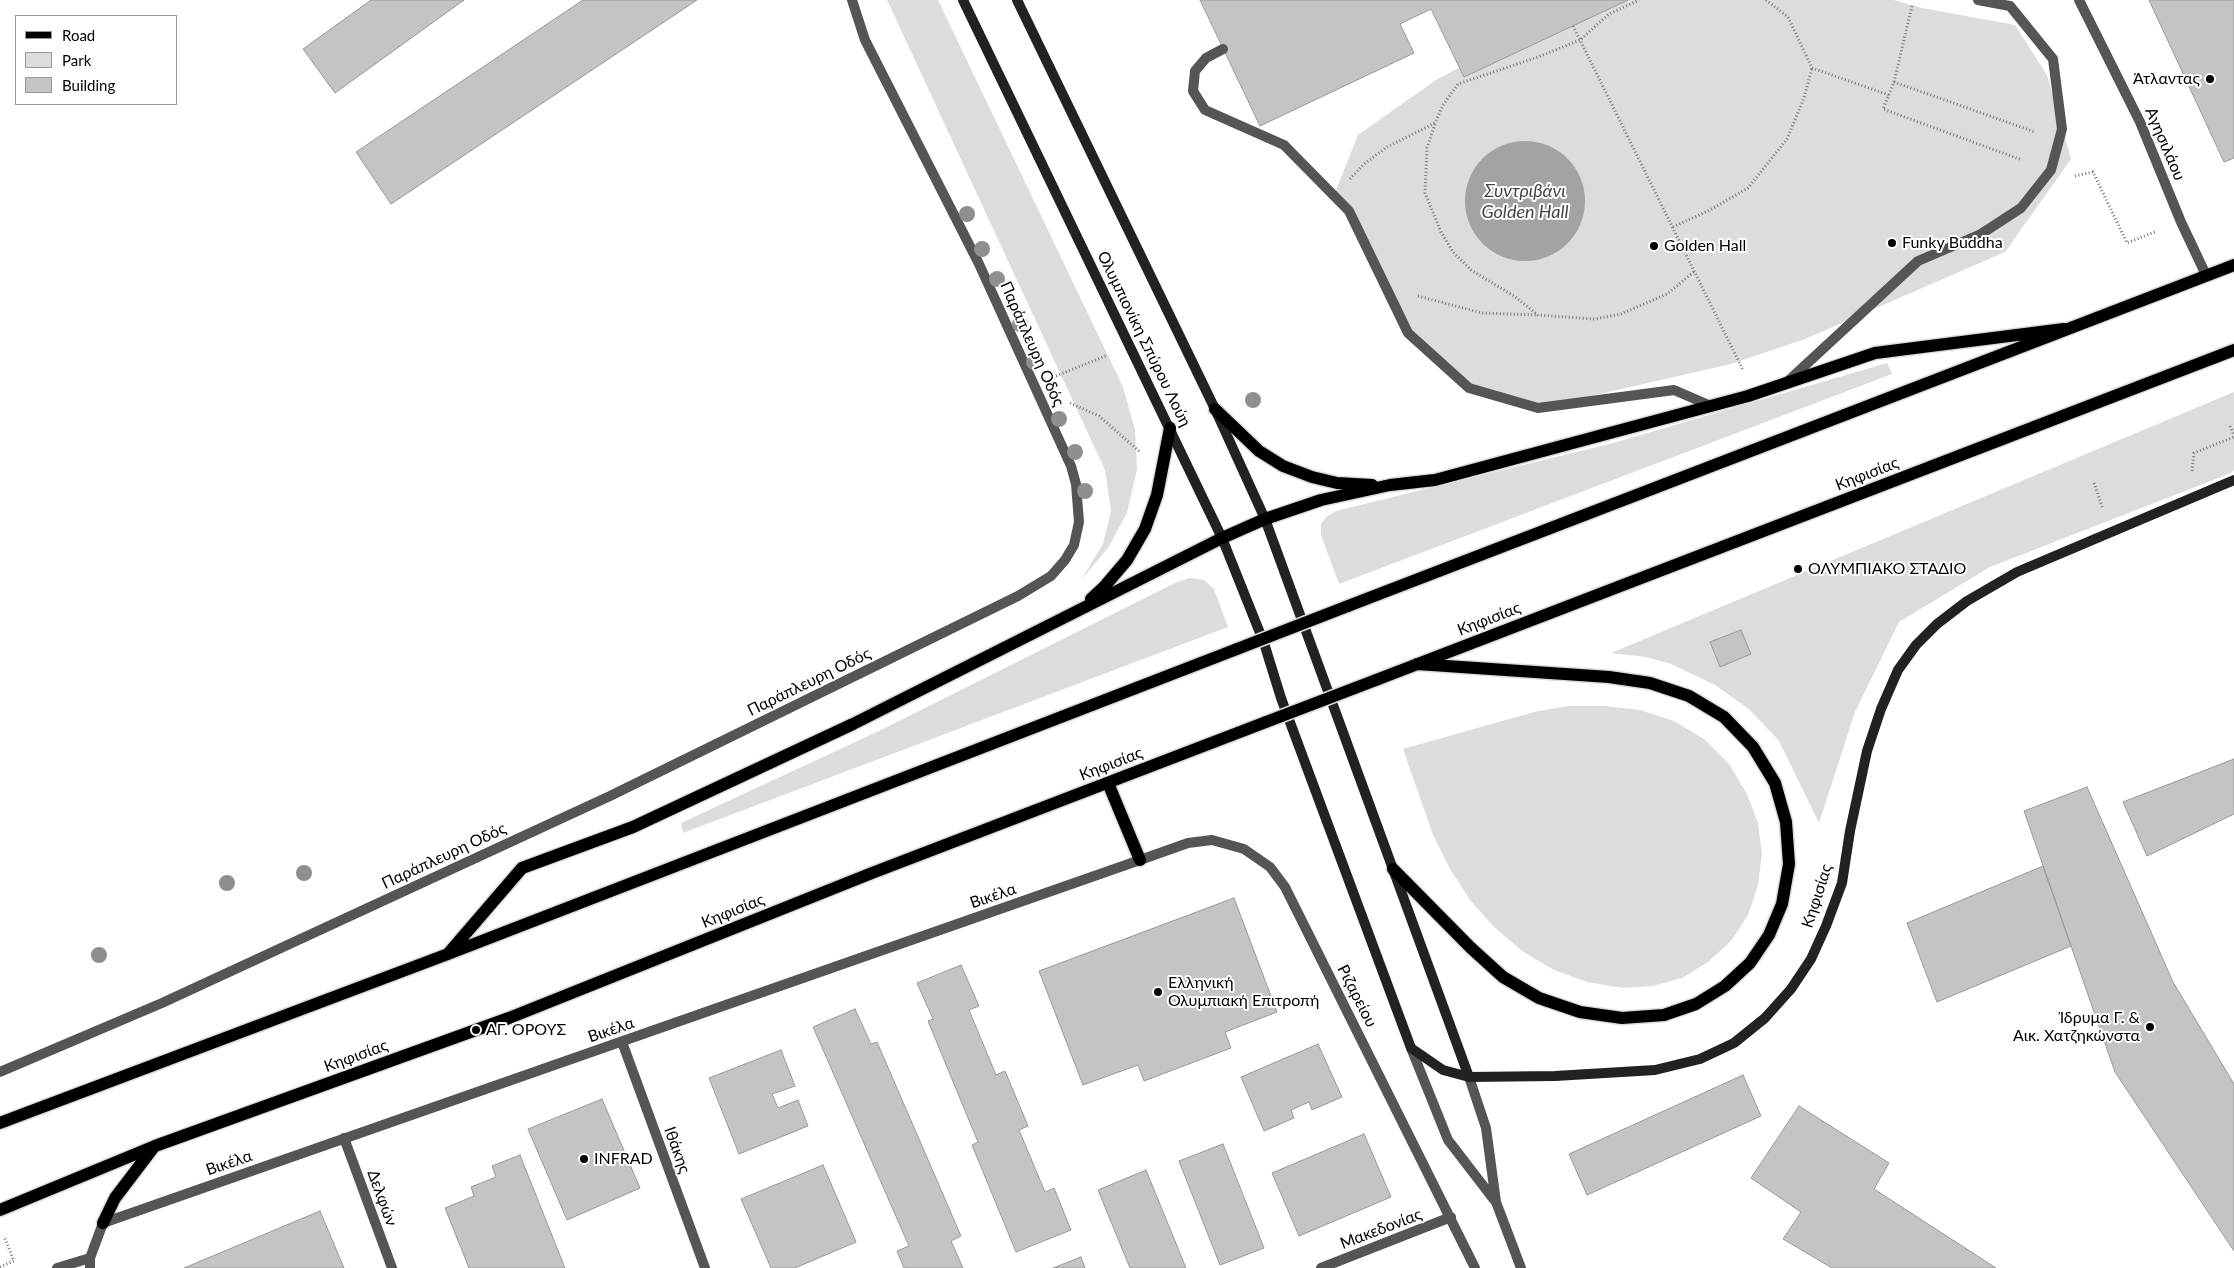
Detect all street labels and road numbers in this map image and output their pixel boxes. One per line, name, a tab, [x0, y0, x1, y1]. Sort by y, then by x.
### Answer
street label: Αγησιλάου	[2141, 105, 2189, 183]
street label: Ολυμπιονίκη Σπύρου Λούη	[1093, 248, 1195, 430]
street label: Παράπλευρη Οδός	[996, 279, 1068, 409]
street label: Κηφισίας	[1833, 453, 1901, 495]
street label: Κηφισίας	[1455, 598, 1523, 640]
street label: Παράπλευρη Οδός	[744, 644, 874, 720]
street label: Κηφισίας	[1077, 743, 1145, 785]
street label: Παράπλευρη Οδός	[379, 819, 509, 893]
street label: Κηφισίας	[1798, 862, 1836, 930]
street label: Βικέλα	[967, 879, 1019, 913]
street label: Κηφισίας	[699, 890, 767, 932]
street label: Ριζαρείου	[1333, 962, 1381, 1030]
street label: Βικέλα	[585, 1013, 637, 1047]
street label: Κηφισίας	[322, 1036, 390, 1076]
street label: Ιθάκης	[660, 1124, 694, 1176]
street label: Βικέλα	[203, 1146, 255, 1180]
street label: Δελφών	[363, 1167, 401, 1229]
street label: Μακεδονίας	[1337, 1205, 1425, 1253]

